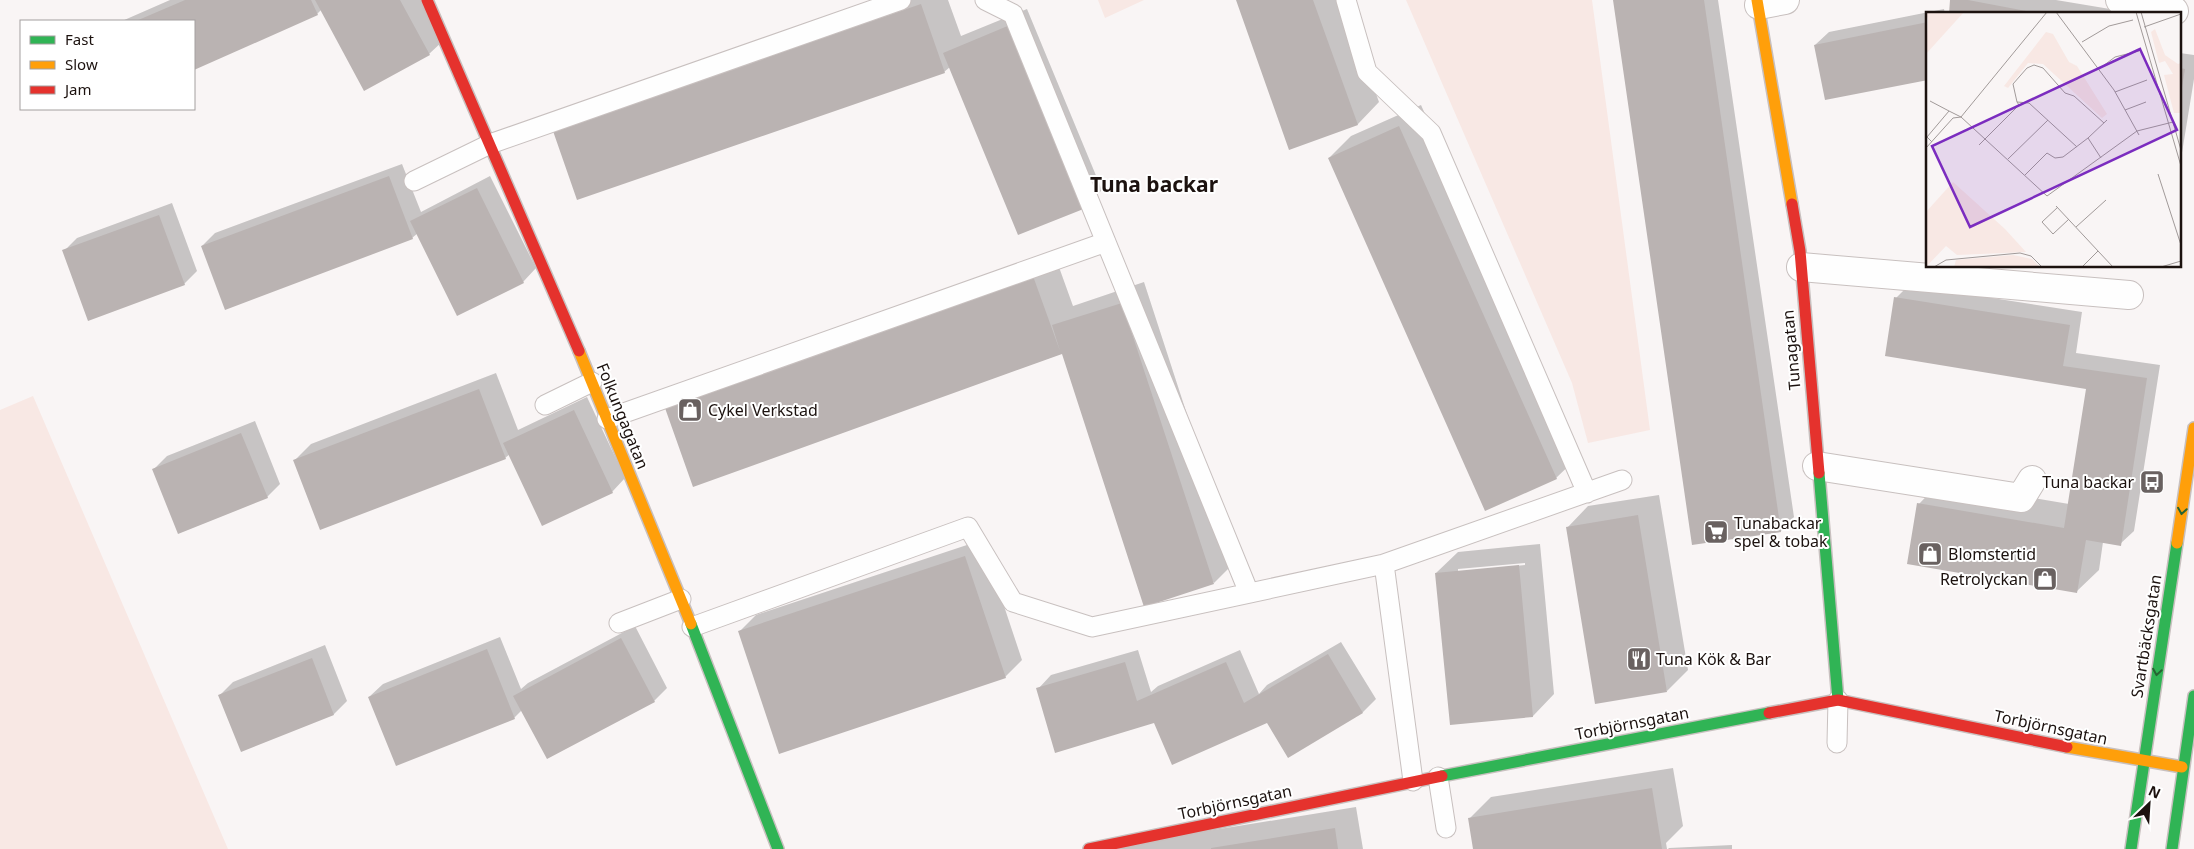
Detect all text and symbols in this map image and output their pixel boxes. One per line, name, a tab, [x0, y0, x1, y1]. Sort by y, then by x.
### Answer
inset map	[1926, 12, 2182, 268]
legend	[20, 20, 195, 110]
text: Fast	[65, 29, 94, 49]
text: Slow	[65, 54, 98, 74]
text: Jam	[63, 79, 92, 99]
district label: Tuna backar	[1090, 170, 1219, 198]
street label: Tunagatan	[1777, 309, 1805, 391]
street label: Folkungagatan	[592, 360, 654, 472]
shop icon: Cykel Verkstad	[677, 397, 703, 423]
place label: Cykel Verkstad	[708, 399, 818, 421]
bus stop icon: Tuna backar	[2139, 469, 2165, 495]
place label: Tuna backar	[2042, 471, 2134, 493]
one-way arrow	[2177, 507, 2187, 515]
place label: Tunabackar spel & tobak	[1734, 512, 1828, 552]
supermarket icon: Tunabackar spel & tobak	[1703, 519, 1729, 545]
shop icon: Blomstertid	[1917, 541, 1943, 567]
place label: Blomstertid	[1948, 543, 2036, 565]
shop icon: Retrolyckan	[2032, 566, 2058, 592]
place label: Retrolyckan	[1940, 568, 2028, 590]
street label: Svartbäcksgatan	[2125, 573, 2167, 699]
restaurant icon: Tuna Kök & Bar	[1626, 646, 1652, 672]
place label: Tuna Kök & Bar	[1656, 648, 1772, 670]
one-way arrow	[2153, 667, 2163, 676]
street label: Torbjörnsgatan	[1573, 701, 1691, 745]
street label: Torbjörnsgatan	[1992, 704, 2110, 750]
street label: Torbjörnsgatan	[1176, 779, 1294, 825]
north arrow	[2124, 779, 2174, 829]
text: N	[2146, 781, 2164, 803]

